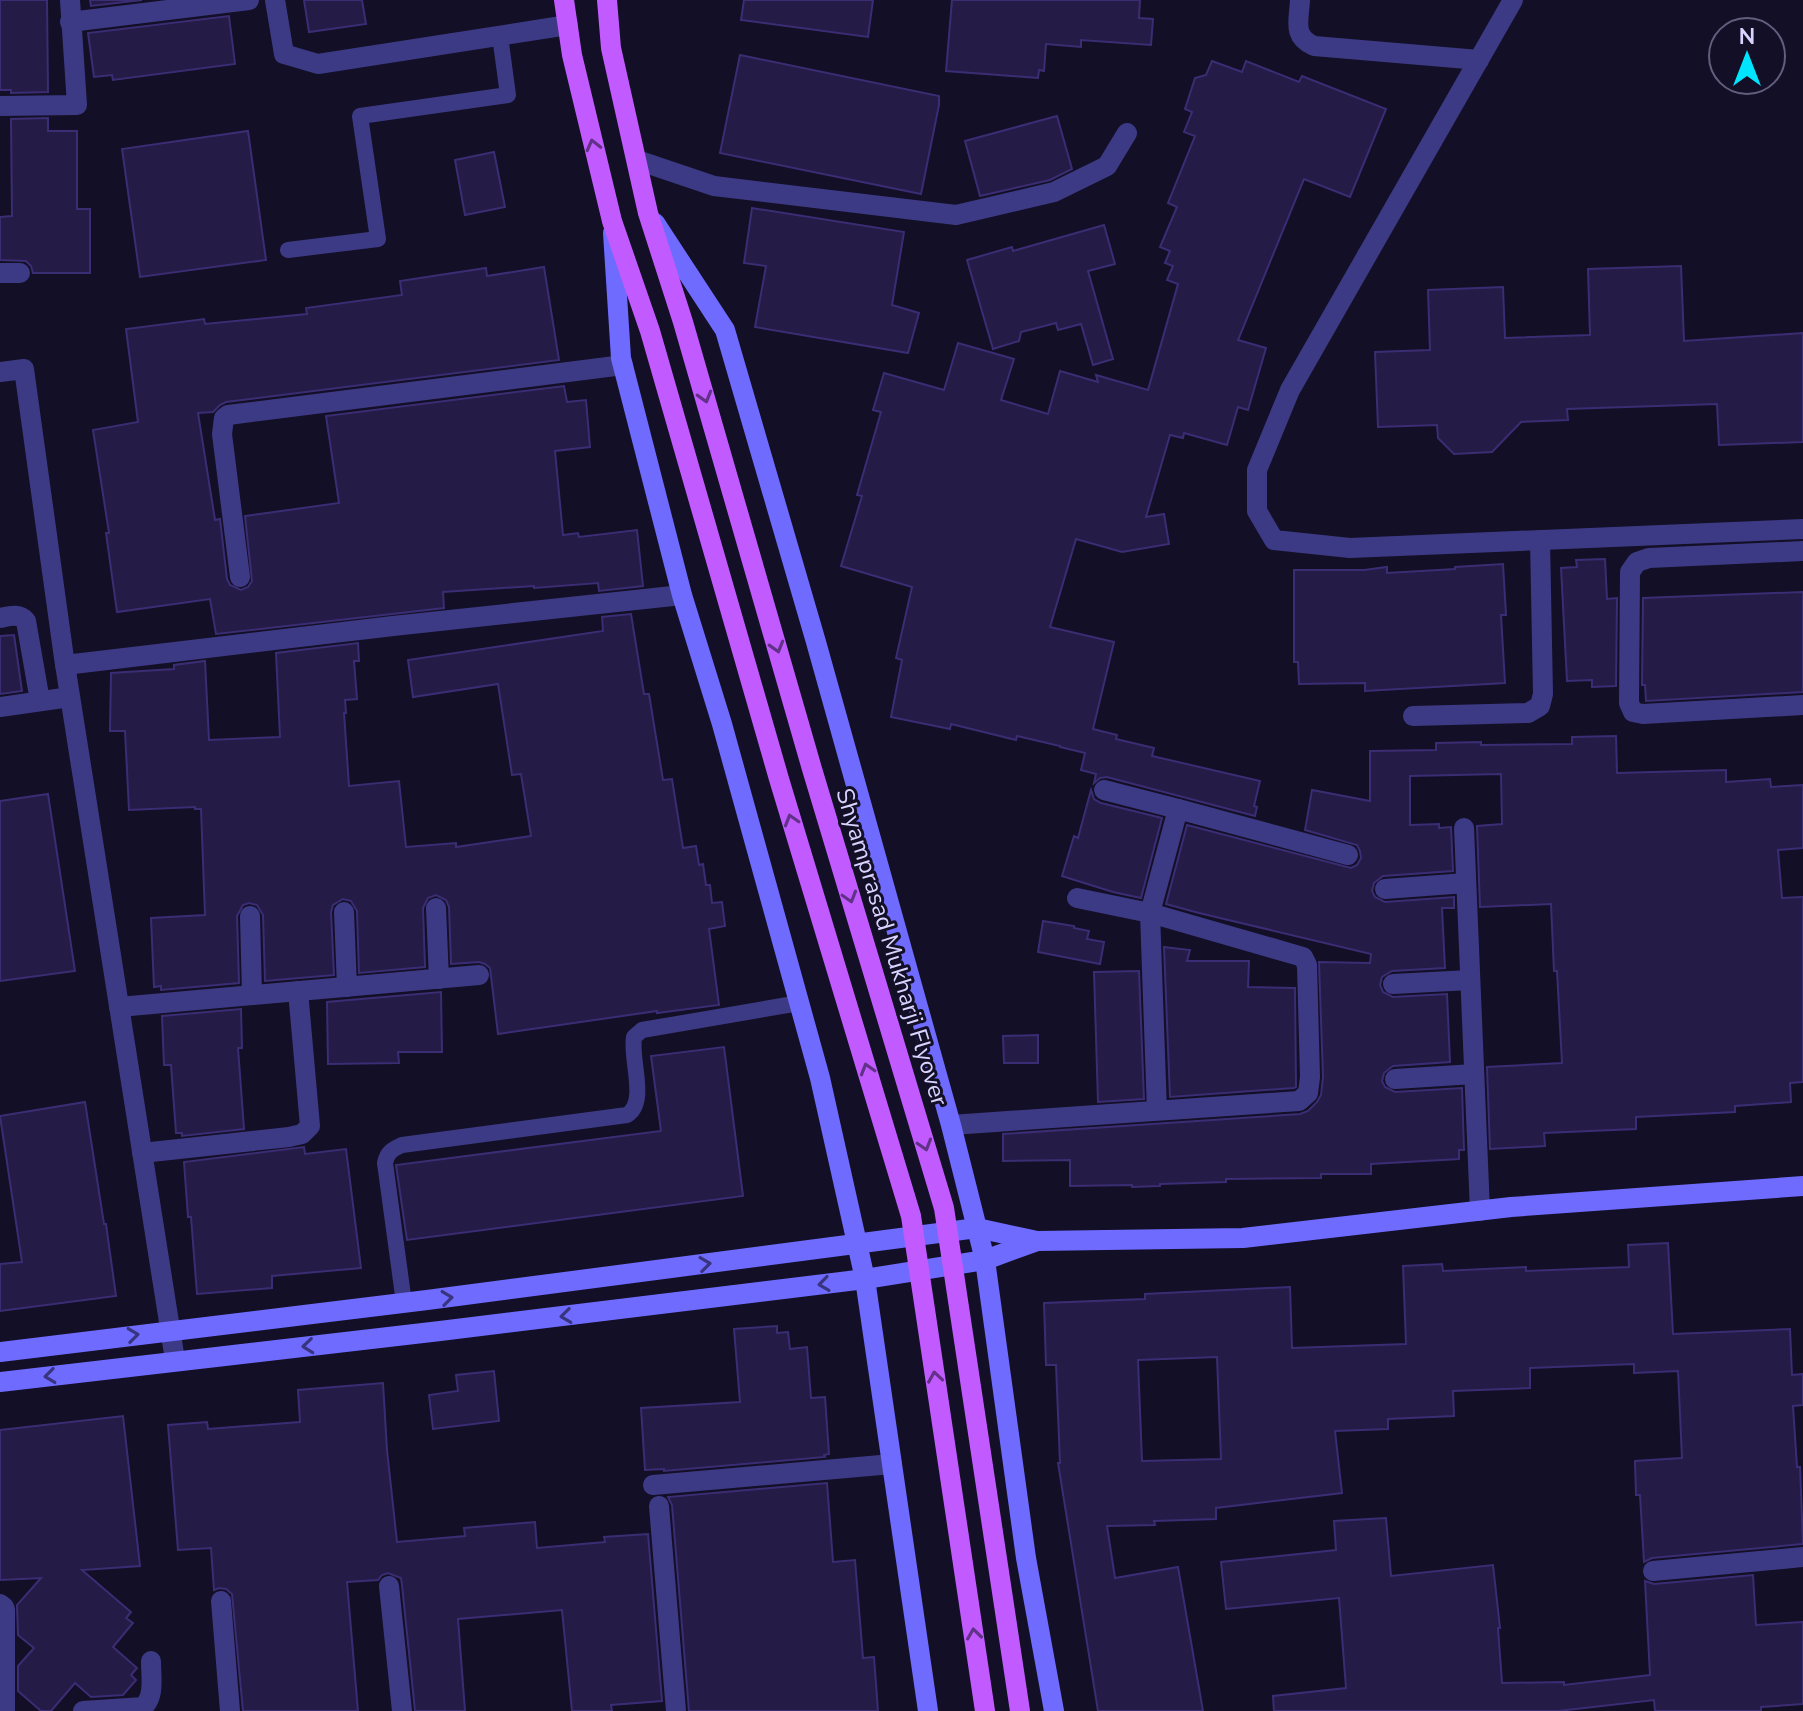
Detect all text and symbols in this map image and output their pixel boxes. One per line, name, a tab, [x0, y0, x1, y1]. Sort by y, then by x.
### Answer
north arrow	[1707, 16, 1787, 96]
text: N	[1739, 22, 1755, 52]
one-way arrow	[586, 139, 603, 153]
one-way arrow	[696, 390, 712, 404]
one-way arrow	[767, 640, 784, 654]
street label: Shyamprasad Mukharji Flyover	[828, 784, 956, 1110]
one-way arrow	[784, 814, 800, 828]
one-way arrow	[841, 889, 857, 903]
one-way arrow	[860, 1063, 876, 1077]
one-way arrow	[916, 1138, 932, 1152]
one-way arrow	[698, 1256, 711, 1273]
one-way arrow	[817, 1276, 830, 1293]
one-way arrow	[440, 1290, 454, 1307]
one-way arrow	[559, 1307, 573, 1324]
one-way arrow	[126, 1327, 140, 1344]
one-way arrow	[301, 1337, 314, 1354]
one-way arrow	[43, 1367, 56, 1384]
one-way arrow	[928, 1370, 945, 1384]
one-way arrow	[966, 1627, 983, 1641]

